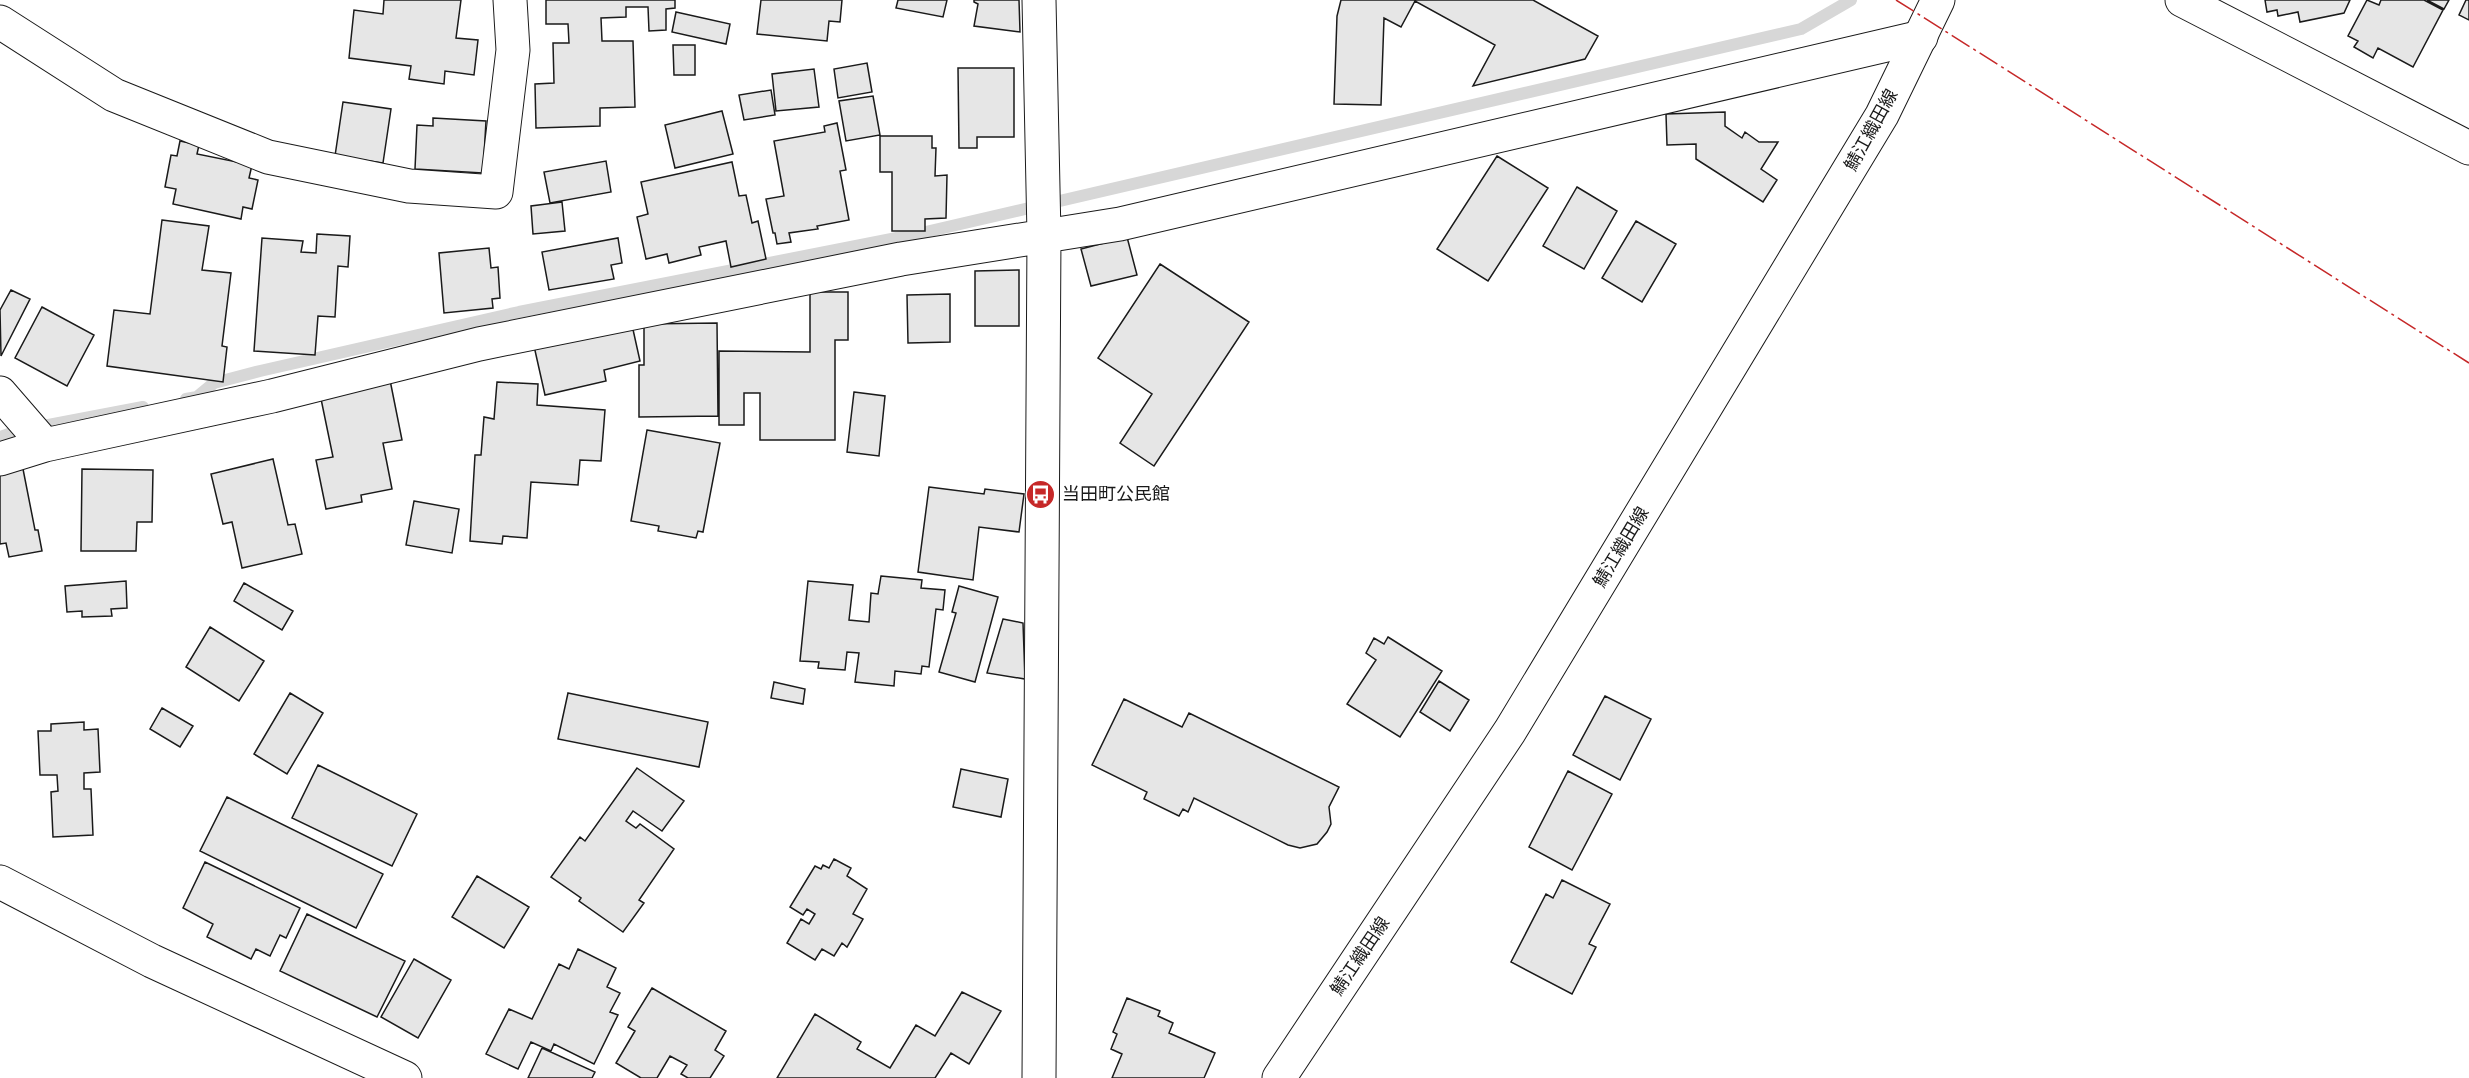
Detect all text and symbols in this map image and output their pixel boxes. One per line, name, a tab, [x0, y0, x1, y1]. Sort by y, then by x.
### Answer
street label: 鯖江織田線	[1840, 86, 1902, 175]
bus stop icon: 当田町公民館	[1025, 478, 1057, 510]
place label: 当田町公民館	[1062, 484, 1170, 505]
street label: 鯖江織田線	[1589, 503, 1654, 591]
street label: 鯖江織田線	[1327, 913, 1394, 999]

